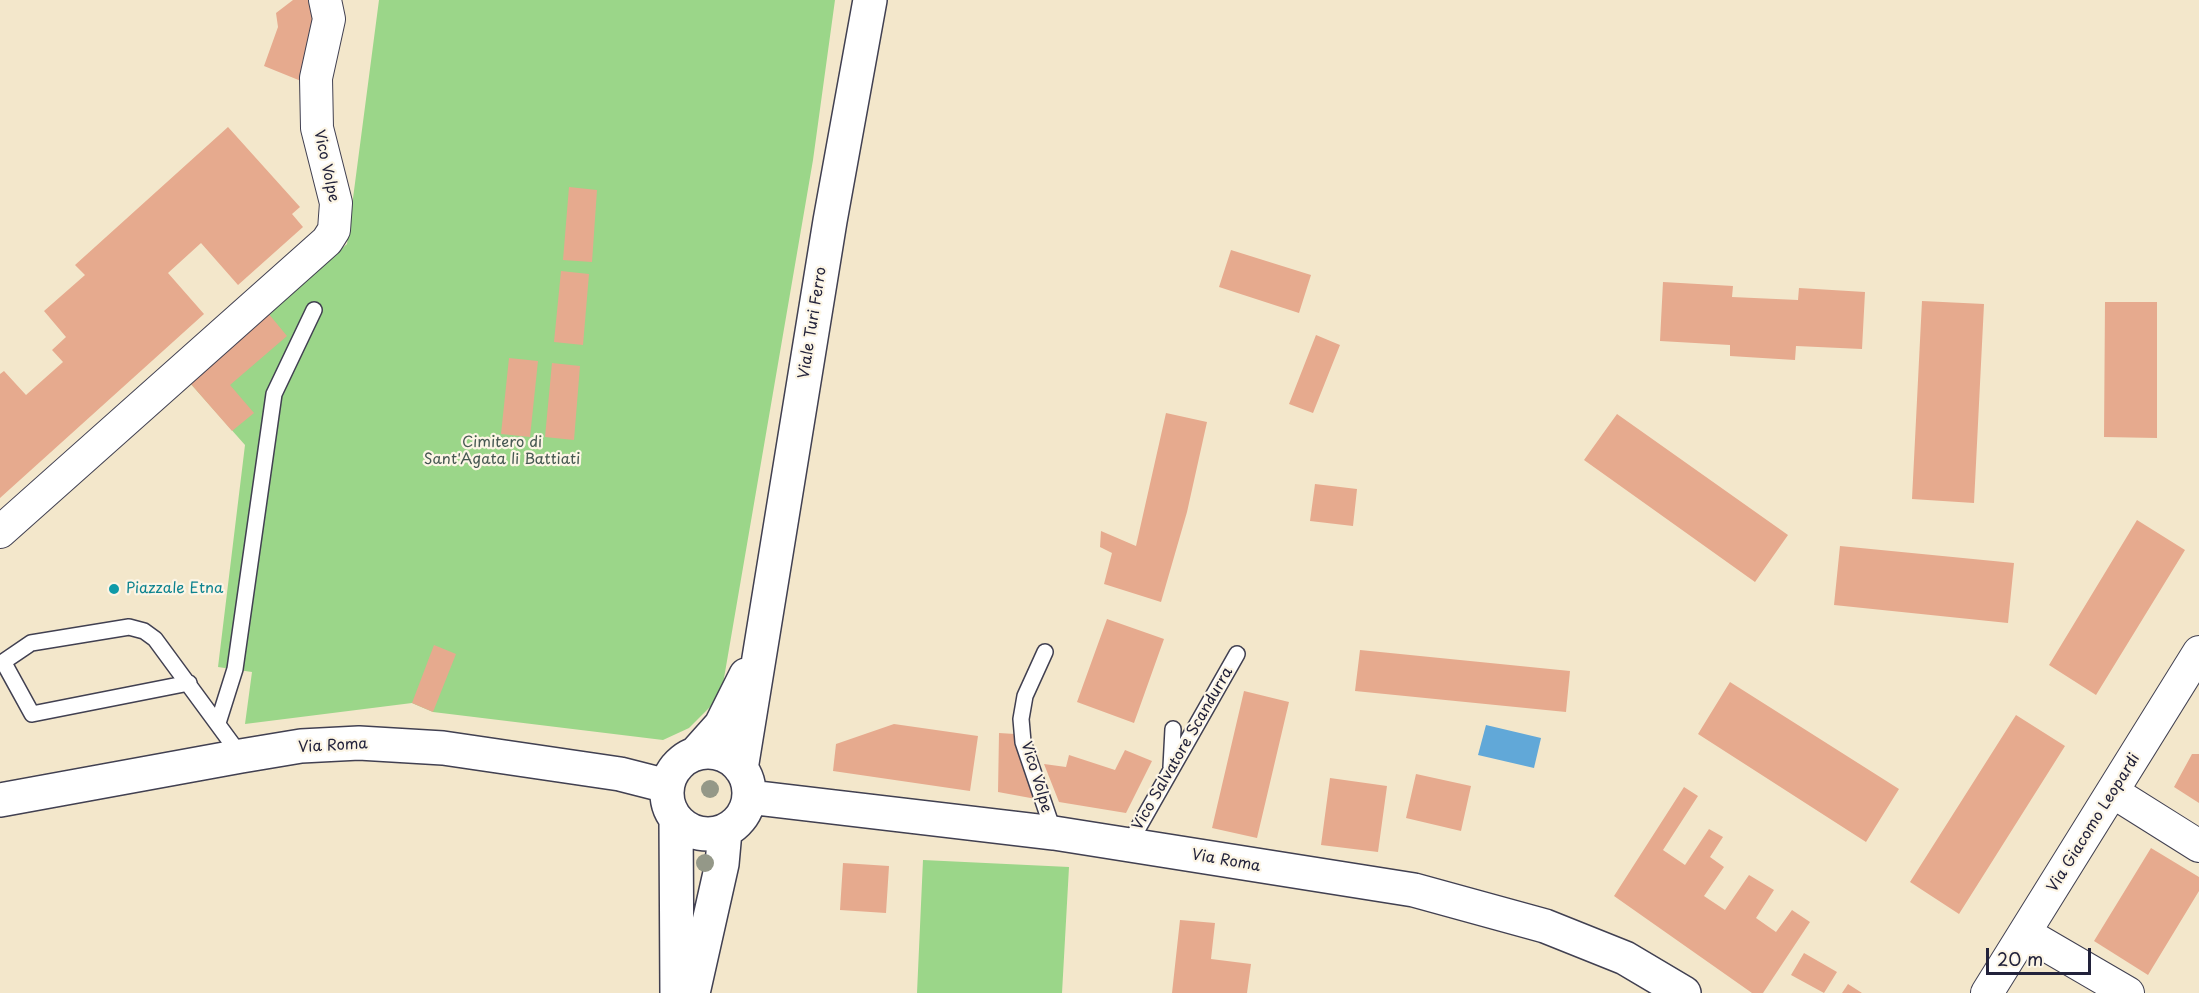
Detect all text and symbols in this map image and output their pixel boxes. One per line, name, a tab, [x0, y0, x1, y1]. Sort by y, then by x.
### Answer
street label: Vico Volpe	[310, 128, 342, 204]
street label: Viale Turi Ferro	[795, 266, 831, 380]
park label: Cimitero di Sant'Agata li Battiati	[424, 434, 580, 469]
place label: Piazzale Etna	[126, 580, 223, 598]
marker: Piazzale Etna	[107, 582, 121, 596]
street label: Vico Salvatore Scandurra	[1129, 664, 1237, 834]
street label: Via Roma	[298, 735, 368, 757]
street label: Vico Volpe	[1017, 739, 1055, 815]
street label: Via Giacomo Leopardi	[2044, 750, 2144, 896]
street label: Via Roma	[1190, 846, 1262, 876]
scale bar	[1989, 936, 2094, 974]
text: 20 m	[1997, 945, 2043, 972]

